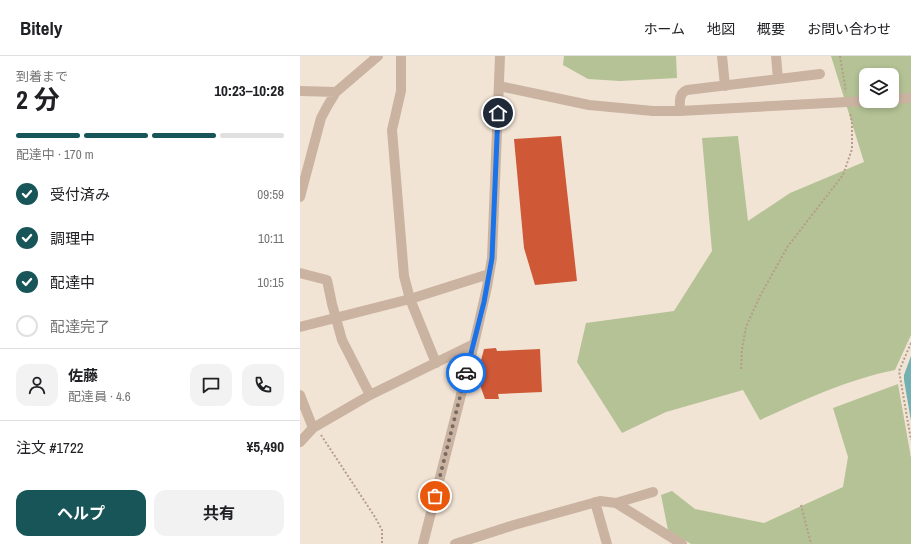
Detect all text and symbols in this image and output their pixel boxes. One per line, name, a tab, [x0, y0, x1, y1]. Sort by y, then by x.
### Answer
text: Bitely	[20, 15, 62, 41]
text: ホーム	[643, 20, 685, 38]
text: 地図	[707, 20, 735, 38]
text: 概要	[757, 20, 785, 38]
text: お問い合わせ	[807, 20, 891, 38]
text: 到着まで	[16, 68, 68, 85]
map controls	[859, 68, 899, 108]
button: layers	[859, 68, 899, 108]
text: 10:23–10:28	[214, 80, 284, 101]
text: 2 分	[16, 82, 60, 117]
pin	[481, 96, 515, 130]
icon: home	[487, 102, 509, 124]
text: 配達中 · 170 m	[16, 146, 94, 163]
icon: check	[16, 183, 38, 205]
text: 受付済み	[50, 184, 110, 205]
text: 09:59	[257, 186, 284, 203]
icon: check	[16, 227, 38, 249]
text: 調理中	[50, 228, 95, 249]
text: 10:11	[258, 230, 284, 247]
icon: check	[16, 271, 38, 293]
text: 配達中	[50, 272, 95, 293]
text: 10:15	[257, 274, 284, 291]
text: 配達完了	[50, 316, 110, 337]
courier	[446, 353, 486, 393]
icon: car	[455, 362, 477, 384]
button: person	[16, 364, 58, 406]
button: chat	[190, 364, 232, 406]
button: phone	[242, 364, 284, 406]
text: 佐藤	[68, 365, 98, 386]
text: 配達員 · 4.6	[68, 388, 131, 405]
text: ¥5,490	[246, 436, 284, 457]
text: 注文 #1722	[16, 437, 84, 458]
pin	[418, 479, 452, 513]
icon: bag	[424, 485, 446, 507]
button: ヘルプ	[16, 490, 146, 536]
button: 共有	[154, 490, 284, 536]

